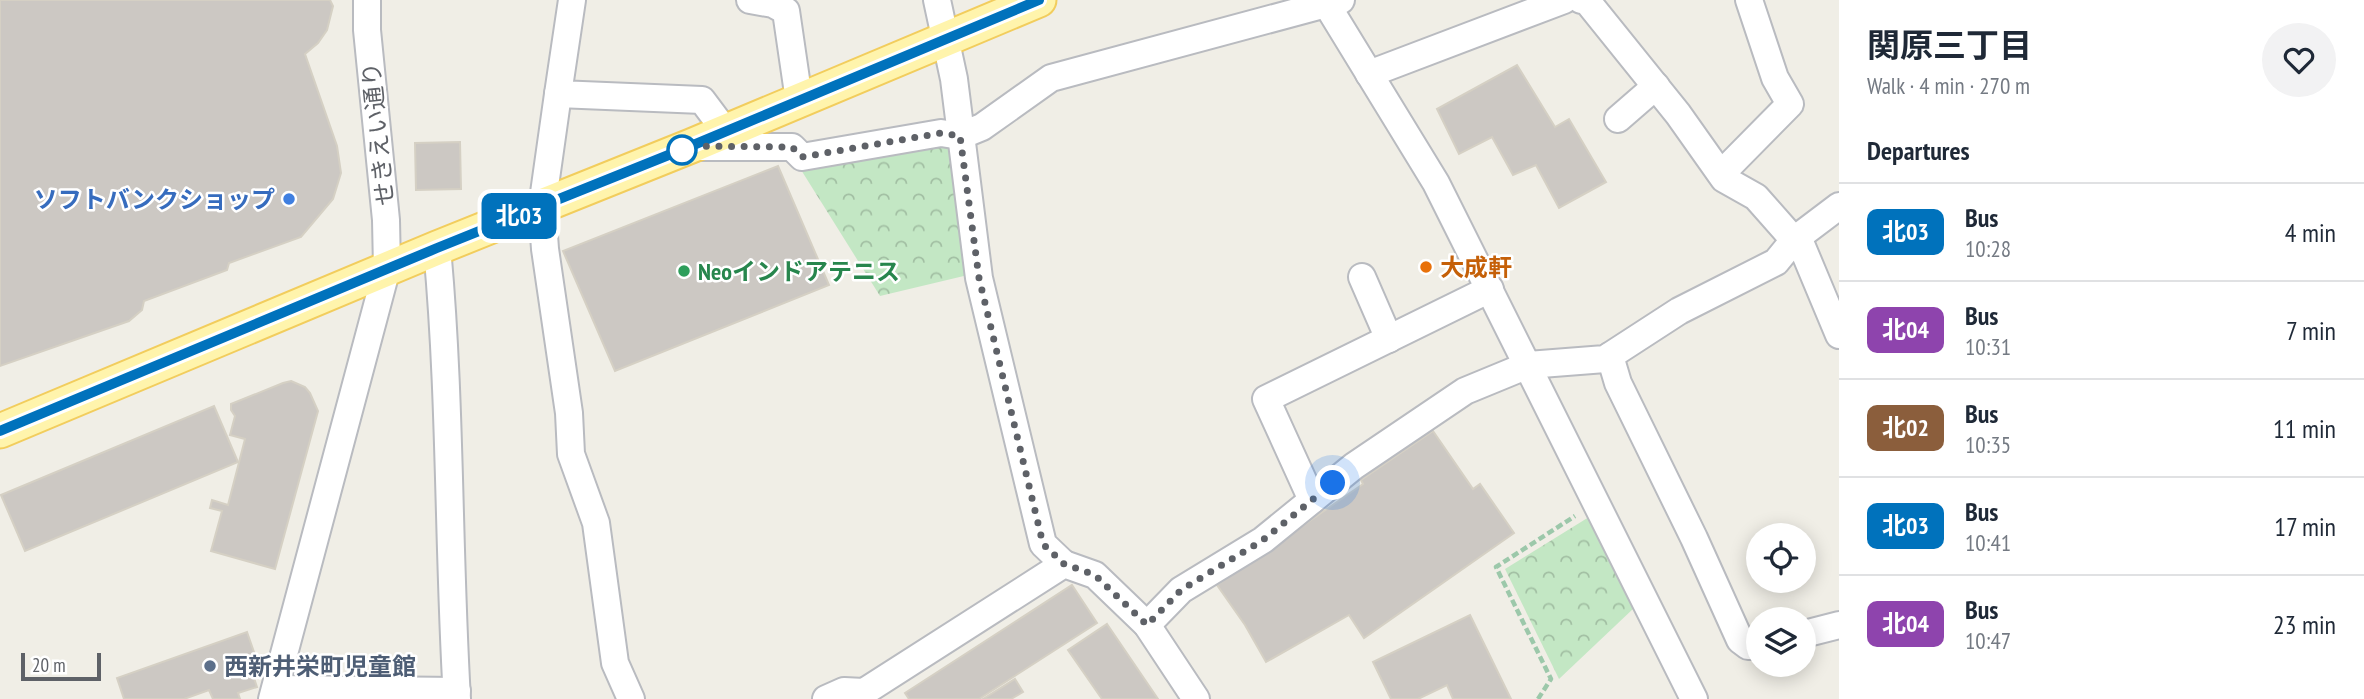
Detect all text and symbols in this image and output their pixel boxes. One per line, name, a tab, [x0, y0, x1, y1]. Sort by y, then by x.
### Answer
text: 関原三丁目	[1867, 23, 2032, 66]
button: heart	[2262, 23, 2336, 97]
street label: せきえい通り	[355, 61, 401, 207]
text: Walk · 4 min · 270 m	[1867, 71, 2030, 100]
text: Departures	[1867, 134, 1970, 167]
unlabelled marker	[667, 135, 697, 165]
place label: ソフトバンクショップ	[34, 184, 275, 215]
marker: ソフトバンクショップ	[281, 191, 297, 207]
line badge: 北03	[479, 193, 559, 239]
text: 北03	[496, 200, 542, 231]
text: Bus	[1965, 201, 1998, 234]
text: 北03	[1882, 216, 1929, 247]
text: 4 min	[2285, 216, 2336, 249]
text: 10:28	[1965, 234, 2011, 263]
place label: 大成軒	[1440, 252, 1512, 283]
place label: Neoインドアテニス	[698, 256, 900, 287]
marker: 大成軒	[1418, 259, 1434, 275]
marker: Neoインドアテニス	[676, 263, 692, 279]
text: Bus	[1965, 299, 1998, 332]
text: 北04	[1882, 314, 1929, 345]
text: 7 min	[2286, 314, 2336, 347]
text: 10:31	[1965, 332, 2011, 361]
text: Bus	[1965, 397, 1998, 430]
text: 北02	[1882, 412, 1929, 443]
text: 11 min	[2273, 412, 2336, 445]
text: 10:35	[1965, 430, 2011, 459]
your location	[1315, 465, 1350, 500]
text: Bus	[1965, 495, 1998, 528]
text: 北03	[1882, 510, 1929, 541]
text: 17 min	[2274, 510, 2336, 543]
map controls	[1746, 523, 1816, 677]
button: locate	[1746, 523, 1816, 593]
text: 10:41	[1965, 528, 2011, 557]
text: Bus	[1965, 593, 1998, 626]
button: layers	[1746, 607, 1816, 677]
text: 北04	[1882, 608, 1929, 639]
text: 23 min	[2273, 608, 2336, 641]
text: 10:47	[1965, 626, 2011, 655]
scale bar	[21, 650, 102, 682]
place label: 西新井栄町児童館	[224, 651, 416, 682]
text: 20 m	[32, 653, 66, 677]
marker: 西新井栄町児童館	[202, 658, 218, 674]

